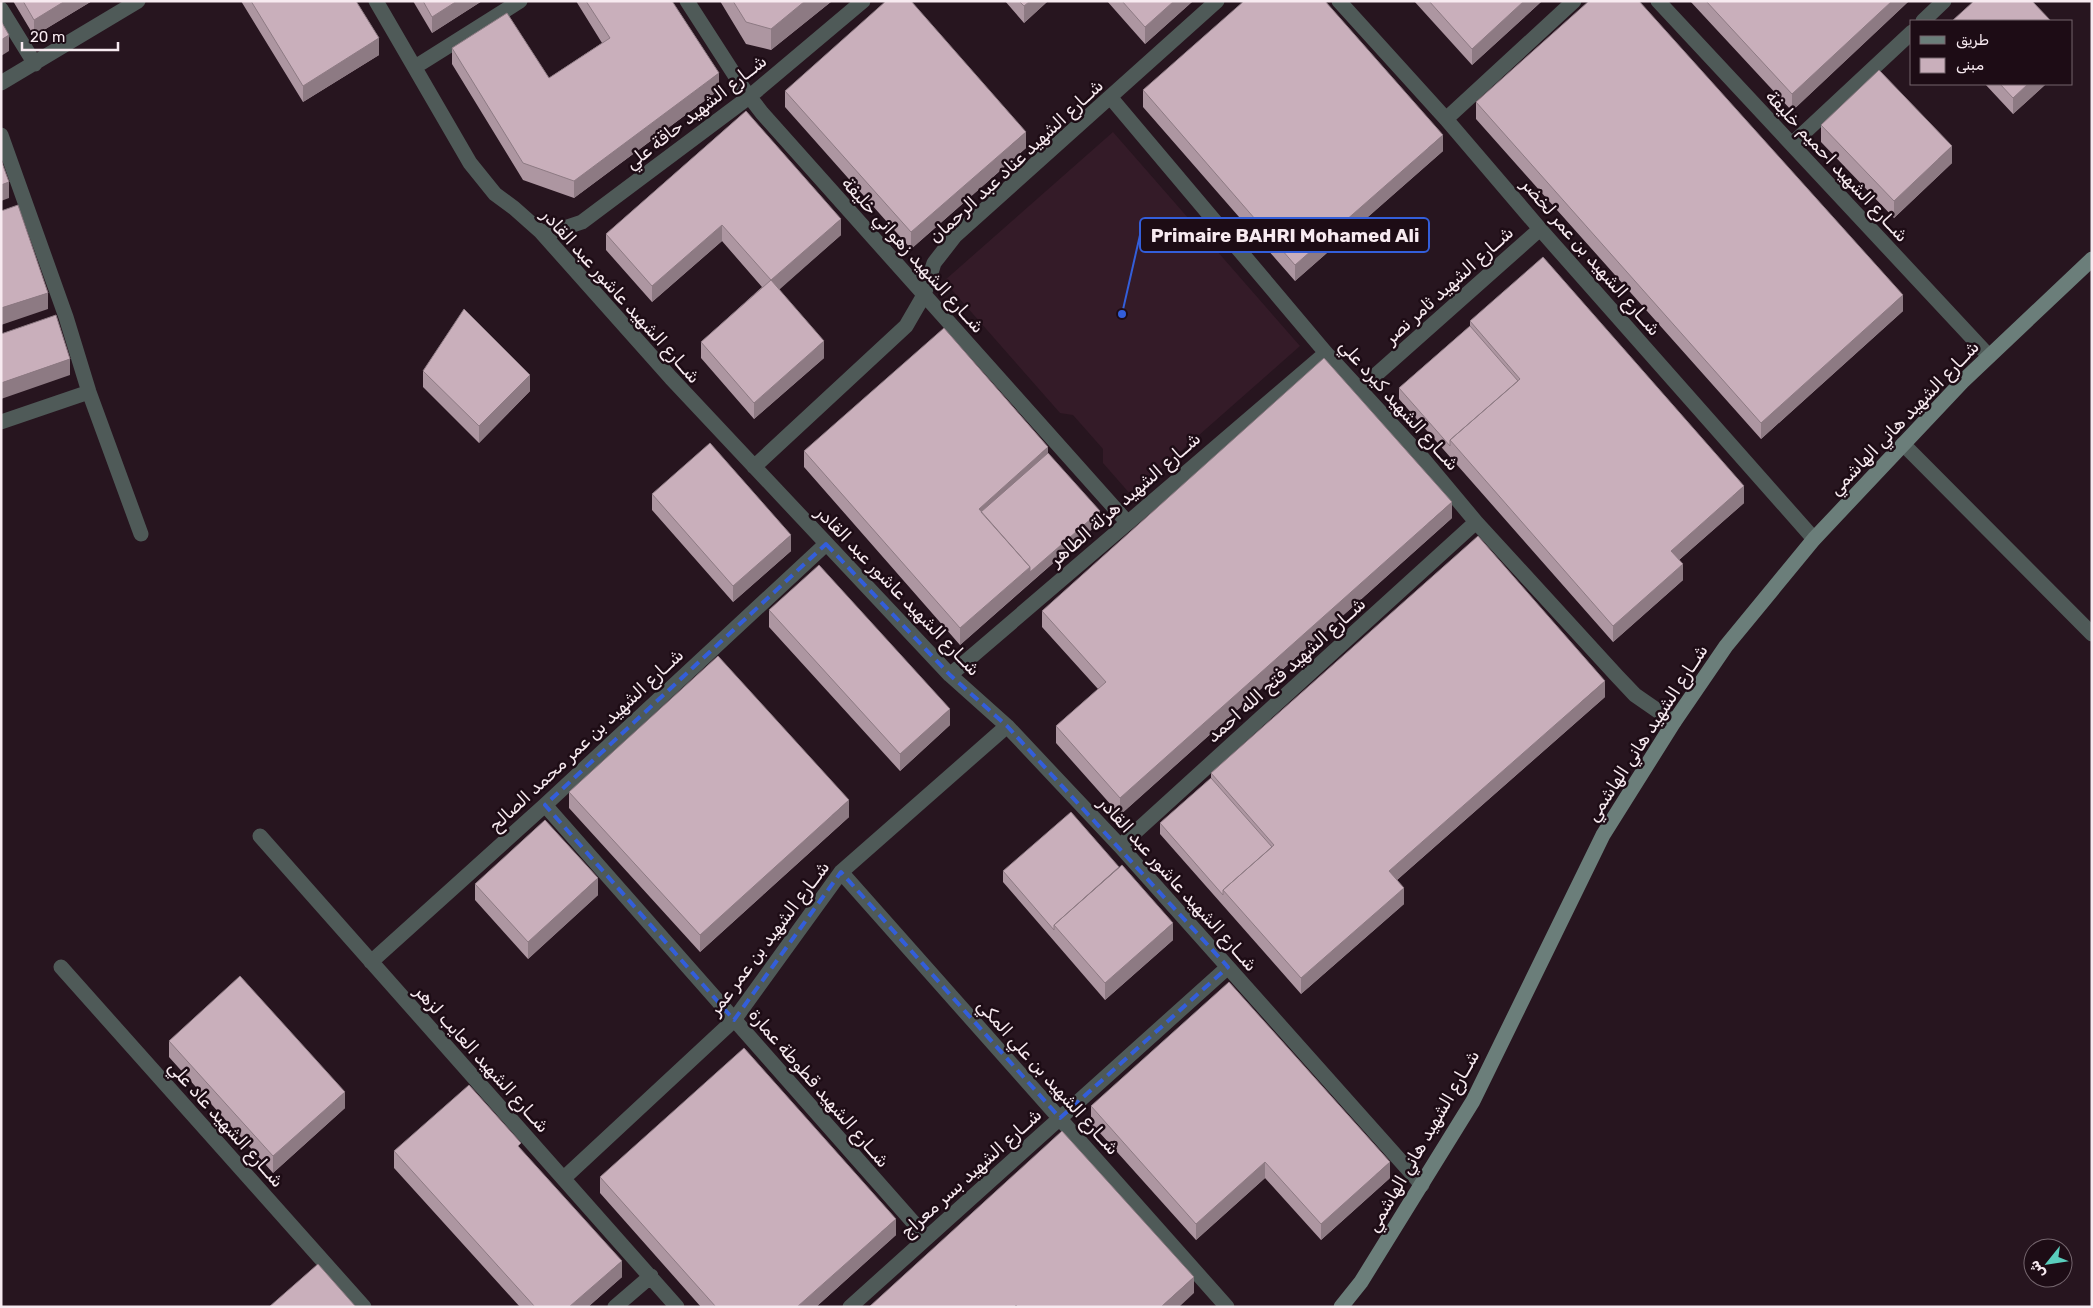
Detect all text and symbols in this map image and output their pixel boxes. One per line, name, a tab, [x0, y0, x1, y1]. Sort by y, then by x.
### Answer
scale bar	[22, 20, 119, 52]
legend	[1910, 20, 2073, 85]
text: 20 m	[30, 28, 65, 46]
text: طريق	[1956, 31, 1989, 49]
street label: شــارع الشهيد حاقة علي	[621, 50, 772, 176]
text: مبنى	[1956, 56, 1984, 74]
street label: شــارع الشهيد عناد عبد الرحمان	[924, 74, 1108, 248]
street label: شــارع الشهيد احميم خليفة	[1760, 85, 1913, 247]
street label: شــارع الشهيد زهواني خليفة	[835, 172, 989, 339]
street label: شــارع الشهيد بن عمر لخضر	[1515, 173, 1665, 341]
street label: شــارع الشهيد عاشور عبد القادر	[535, 203, 705, 388]
callout: Primaire BAHRI Mohamed Ali	[1140, 218, 1429, 252]
street label: شــارع الشهيد ثامر نصر	[1379, 221, 1519, 350]
text: Primaire BAHRI Mohamed Ali	[1151, 224, 1419, 247]
street label: شــارع الشهيد كيرد علي	[1333, 335, 1464, 477]
street label: شــارع الشهيد هاني الهاشمي	[1824, 336, 1985, 501]
street label: شــارع الشهيد هزلة الطاهر	[1044, 427, 1206, 572]
street label: شــارع الشهيد عاشور عبد القادر	[810, 501, 985, 681]
street label: شــارع الشهيد فتح الله احمد	[1202, 593, 1371, 749]
street label: شــارع الشهيد هاني الهاشمي	[1581, 640, 1714, 827]
street label: شــارع الشهيد بن عمر محمد الصالح	[484, 644, 689, 838]
street label: شــارع الشهيد عاشور عبد القادر	[1092, 791, 1262, 976]
street label: شــارع الشهيد بن عمر عمر	[703, 857, 835, 1021]
street label: شــارع الشهيد العايب لزهر	[409, 980, 554, 1138]
street label: شــارع الشهيد بن علي المكي	[971, 995, 1124, 1161]
street label: شــارع الشهيد قطوطة عمارة	[743, 1004, 894, 1173]
street label: شــارع الشهيد هاني الهاشمي	[1362, 1046, 1486, 1237]
street label: شــارع الشهيد عاد علي	[162, 1056, 289, 1193]
street label: شــارع الشهيد بسر معراج	[896, 1104, 1047, 1243]
north arrow	[2023, 1238, 2073, 1288]
text: ش	[2025, 1257, 2049, 1281]

